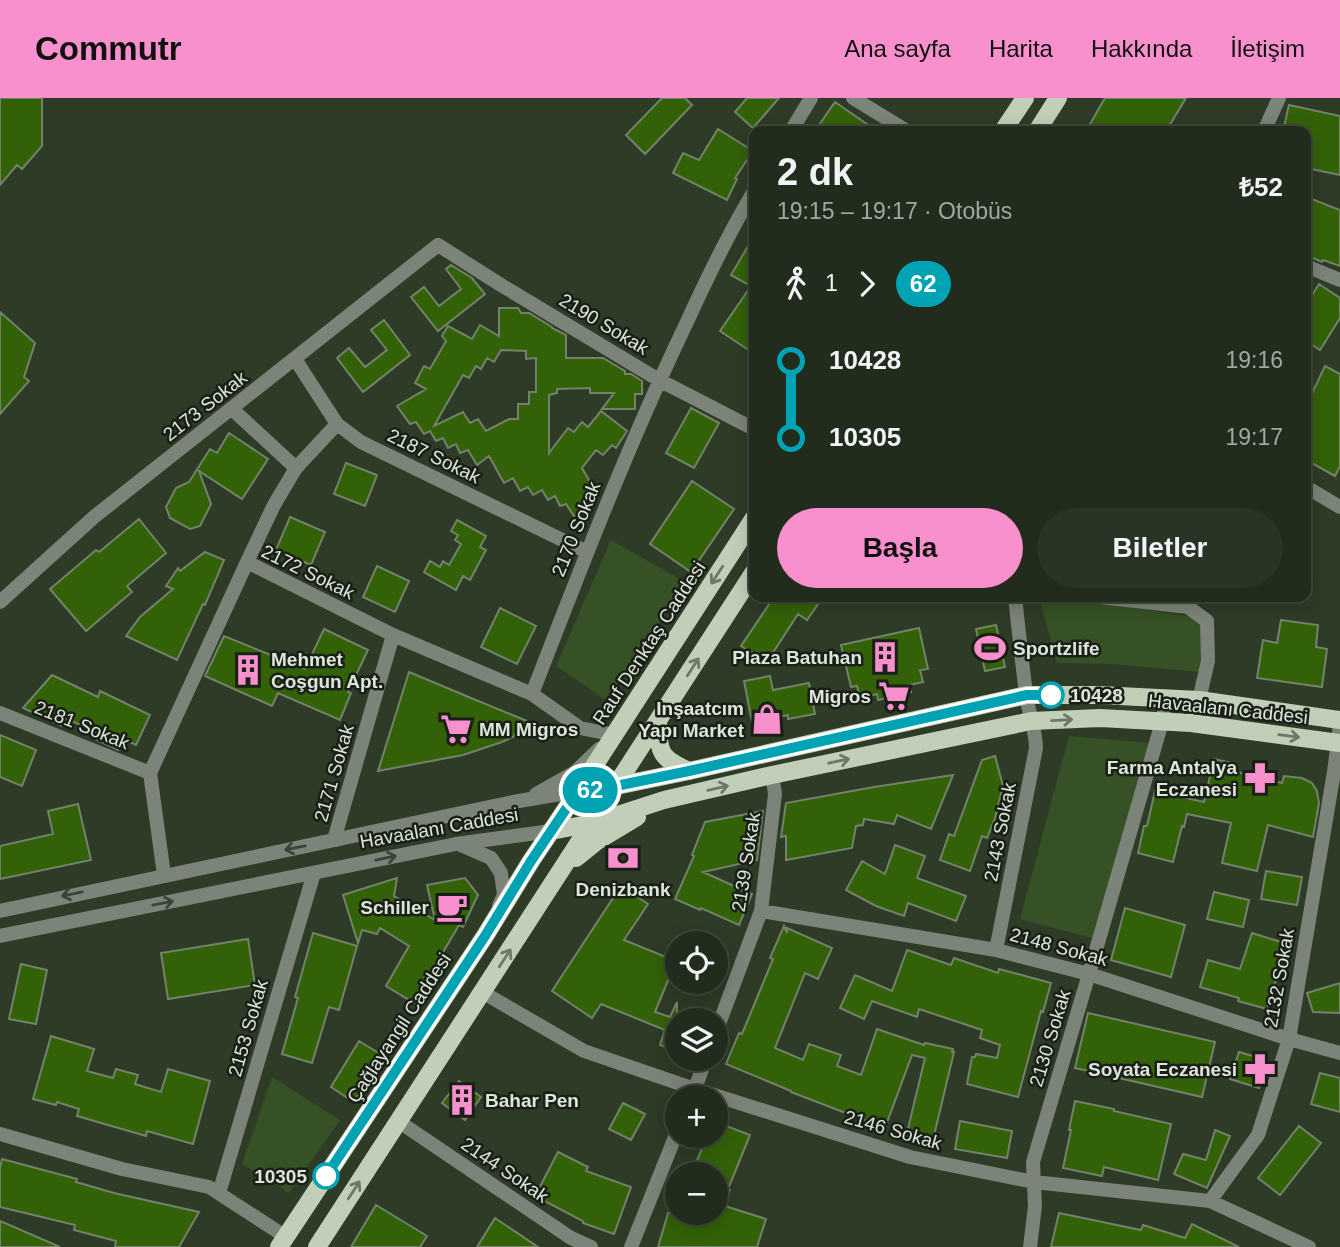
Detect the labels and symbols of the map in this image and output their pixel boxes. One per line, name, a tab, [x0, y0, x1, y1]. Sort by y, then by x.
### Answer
street label: 2190 Sokak	[556, 289, 653, 359]
street label: 2173 Sokak	[159, 367, 251, 445]
street label: 2187 Sokak	[384, 425, 484, 488]
street label: 2170 Sokak	[547, 478, 605, 579]
street label: 2172 Sokak	[258, 541, 358, 604]
street label: Rauf Denktaş Caddesi	[588, 558, 710, 728]
one-way arrow	[710, 565, 725, 584]
sports icon: Sportzlife	[973, 631, 1007, 665]
place label: Sportzlife	[1013, 638, 1100, 659]
building icon: Plaza Batuhan	[868, 640, 902, 674]
place label: Plaza Batuhan	[732, 647, 862, 668]
place label: Mehmet Coşgun Apt.	[271, 649, 383, 692]
building icon: Mehmet Coşgun Apt.	[231, 653, 265, 687]
one-way arrow	[686, 658, 700, 677]
supermarket icon: Migros	[877, 679, 911, 713]
marker: 10428	[1038, 682, 1064, 708]
place label: 10428	[1070, 685, 1123, 706]
place label: Migros	[809, 686, 871, 707]
street label: Havaalanı Caddesi	[1147, 690, 1309, 728]
street label: 2181 Sokak	[32, 696, 133, 754]
place label: Inşaatcım Yapı Market	[638, 698, 745, 741]
shop icon: Inşaatcım Yapı Market	[750, 702, 784, 736]
supermarket icon: MM Migros	[439, 712, 473, 746]
one-way arrow	[1051, 713, 1074, 726]
place label: MM Migros	[479, 719, 578, 740]
street label: 2171 Sokak	[310, 721, 358, 824]
one-way arrow	[1277, 730, 1300, 743]
one-way arrow	[827, 754, 850, 768]
place label: Farma Antalya Eczanesi	[1107, 757, 1237, 800]
pharmacy icon: Farma Antalya Eczanesi	[1243, 761, 1277, 795]
line badge: 62	[558, 767, 622, 813]
one-way arrow	[706, 780, 729, 794]
street label: 2143 Sokak	[980, 780, 1020, 883]
street label: Havaalanı Caddesi	[358, 804, 520, 852]
street label: 2139 Sokak	[728, 810, 764, 913]
bank icon: Denizbank	[606, 841, 640, 875]
one-way arrow	[284, 842, 307, 856]
one-way arrow	[374, 851, 397, 865]
place label: Denizbank	[575, 879, 671, 900]
one-way arrow	[61, 888, 84, 902]
cafe icon: Schiller	[435, 890, 469, 924]
one-way arrow	[151, 896, 174, 910]
place label: Schiller	[360, 897, 430, 918]
street label: 2148 Sokak	[1008, 924, 1111, 970]
street label: 2132 Sokak	[1260, 926, 1298, 1029]
street label: Çağlayangil Caddesi	[343, 949, 455, 1107]
one-way arrow	[497, 949, 512, 968]
street label: 2153 Sokak	[224, 976, 272, 1079]
street label: 2130 Sokak	[1025, 986, 1075, 1089]
pharmacy icon: Soyata Eczanesi	[1243, 1052, 1277, 1086]
place label: Soyata Eczanesi	[1088, 1059, 1237, 1080]
building icon: Bahar Pen	[445, 1083, 479, 1117]
place label: Bahar Pen	[485, 1090, 579, 1111]
street label: 2146 Sokak	[842, 1106, 945, 1154]
street label: 2144 Sokak	[458, 1133, 553, 1207]
marker: 10305	[313, 1163, 339, 1189]
place label: 10305	[254, 1166, 307, 1187]
one-way arrow	[346, 1181, 361, 1200]

